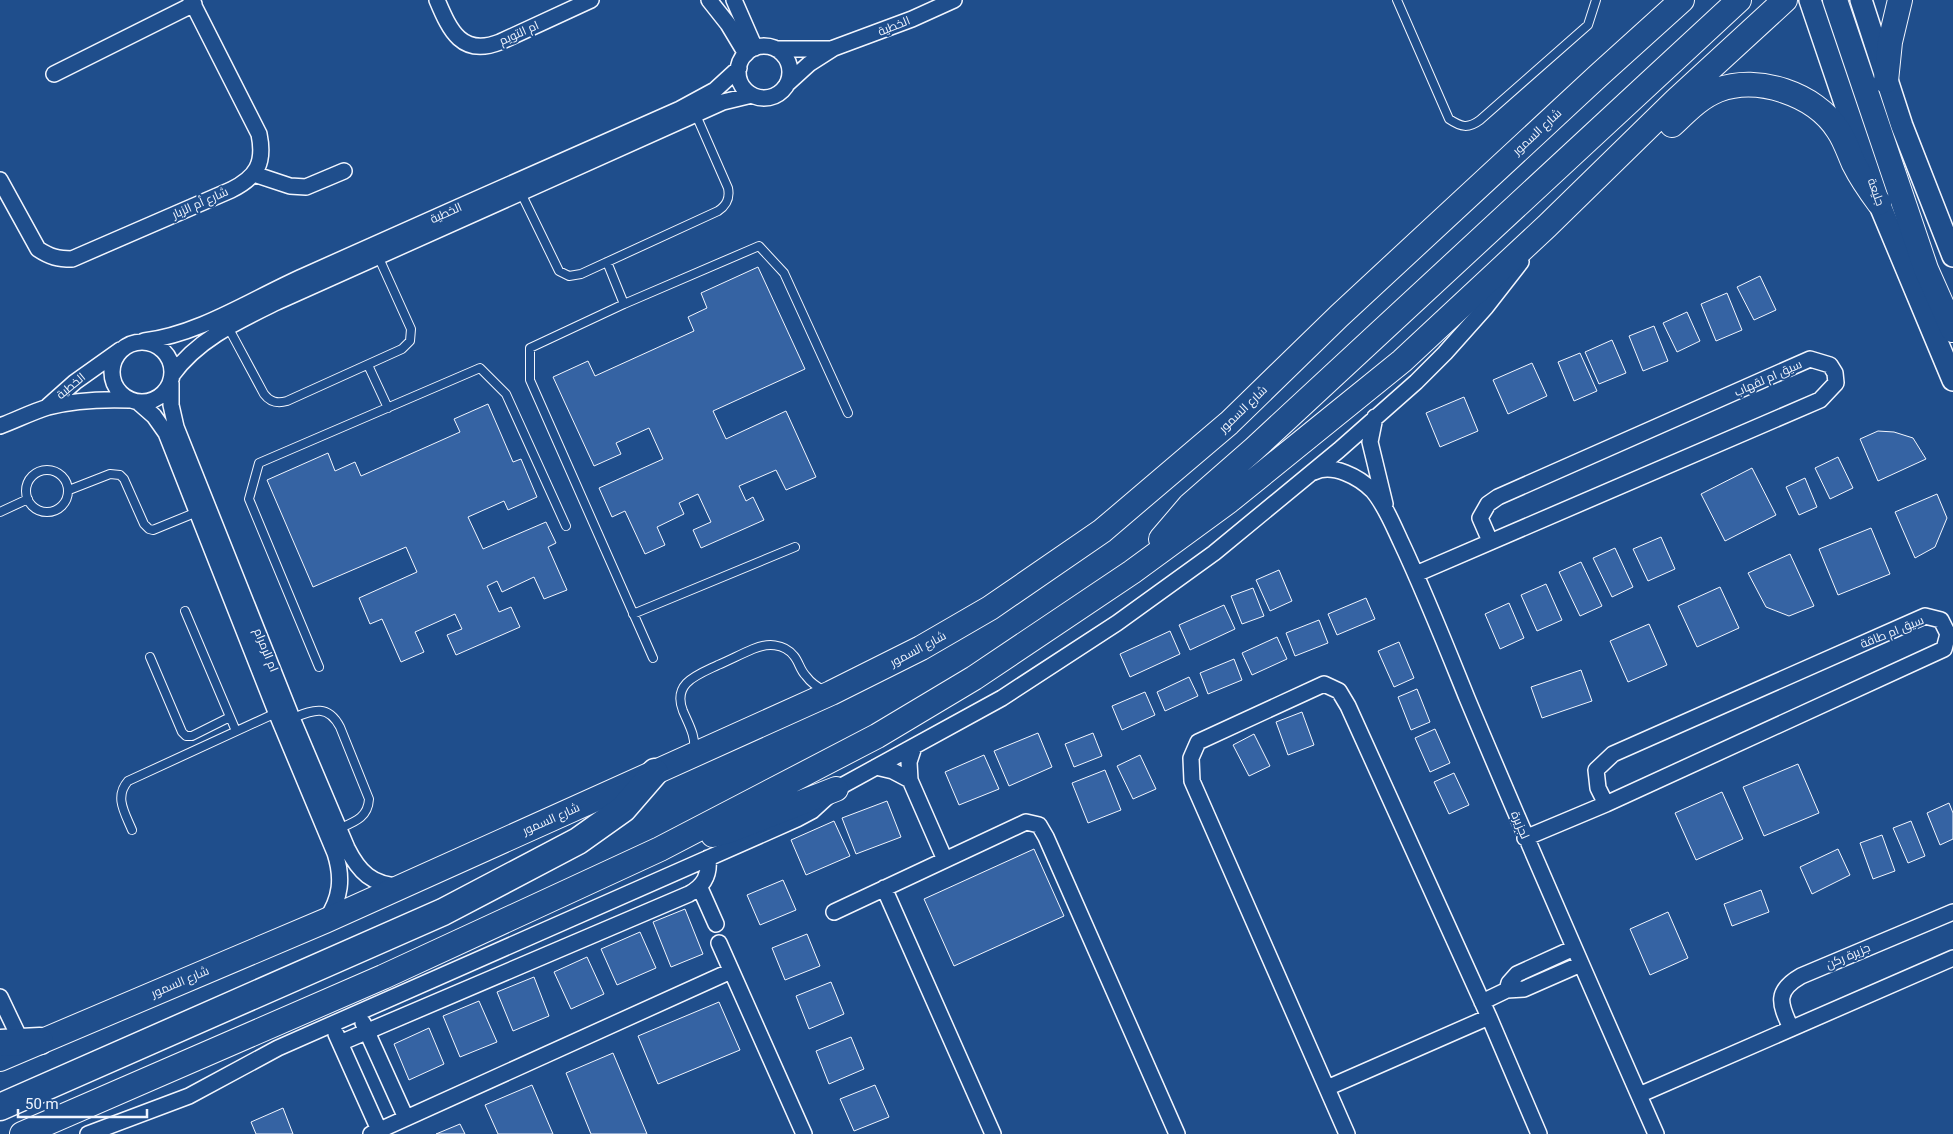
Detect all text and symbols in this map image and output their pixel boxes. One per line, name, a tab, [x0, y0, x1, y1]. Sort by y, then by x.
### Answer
street label: الخطية	[876, 13, 912, 39]
street label: ام التويم	[497, 18, 541, 49]
street label: شارع السمور	[1509, 106, 1565, 159]
street label: جليعة	[1865, 176, 1887, 208]
street label: شارع أم الزبار	[168, 183, 231, 223]
street label: الخطية	[428, 200, 464, 226]
street label: سيق ام لقهاب	[1732, 357, 1805, 400]
street label: الخطية	[54, 370, 88, 402]
street label: شارع السمور	[1215, 383, 1271, 437]
street label: سيق ام طاقة	[1858, 613, 1926, 652]
street label: ام الرمرام	[250, 626, 281, 674]
street label: شارع السمور	[887, 628, 949, 671]
street label: شارع السمور	[519, 800, 582, 839]
street label: لجزيرة	[1508, 809, 1532, 841]
street label: جزيرة ركن	[1824, 940, 1872, 972]
street label: شارع السمور	[148, 964, 211, 1002]
scale bar	[18, 1086, 146, 1118]
text: 50 m	[25, 1095, 59, 1113]

